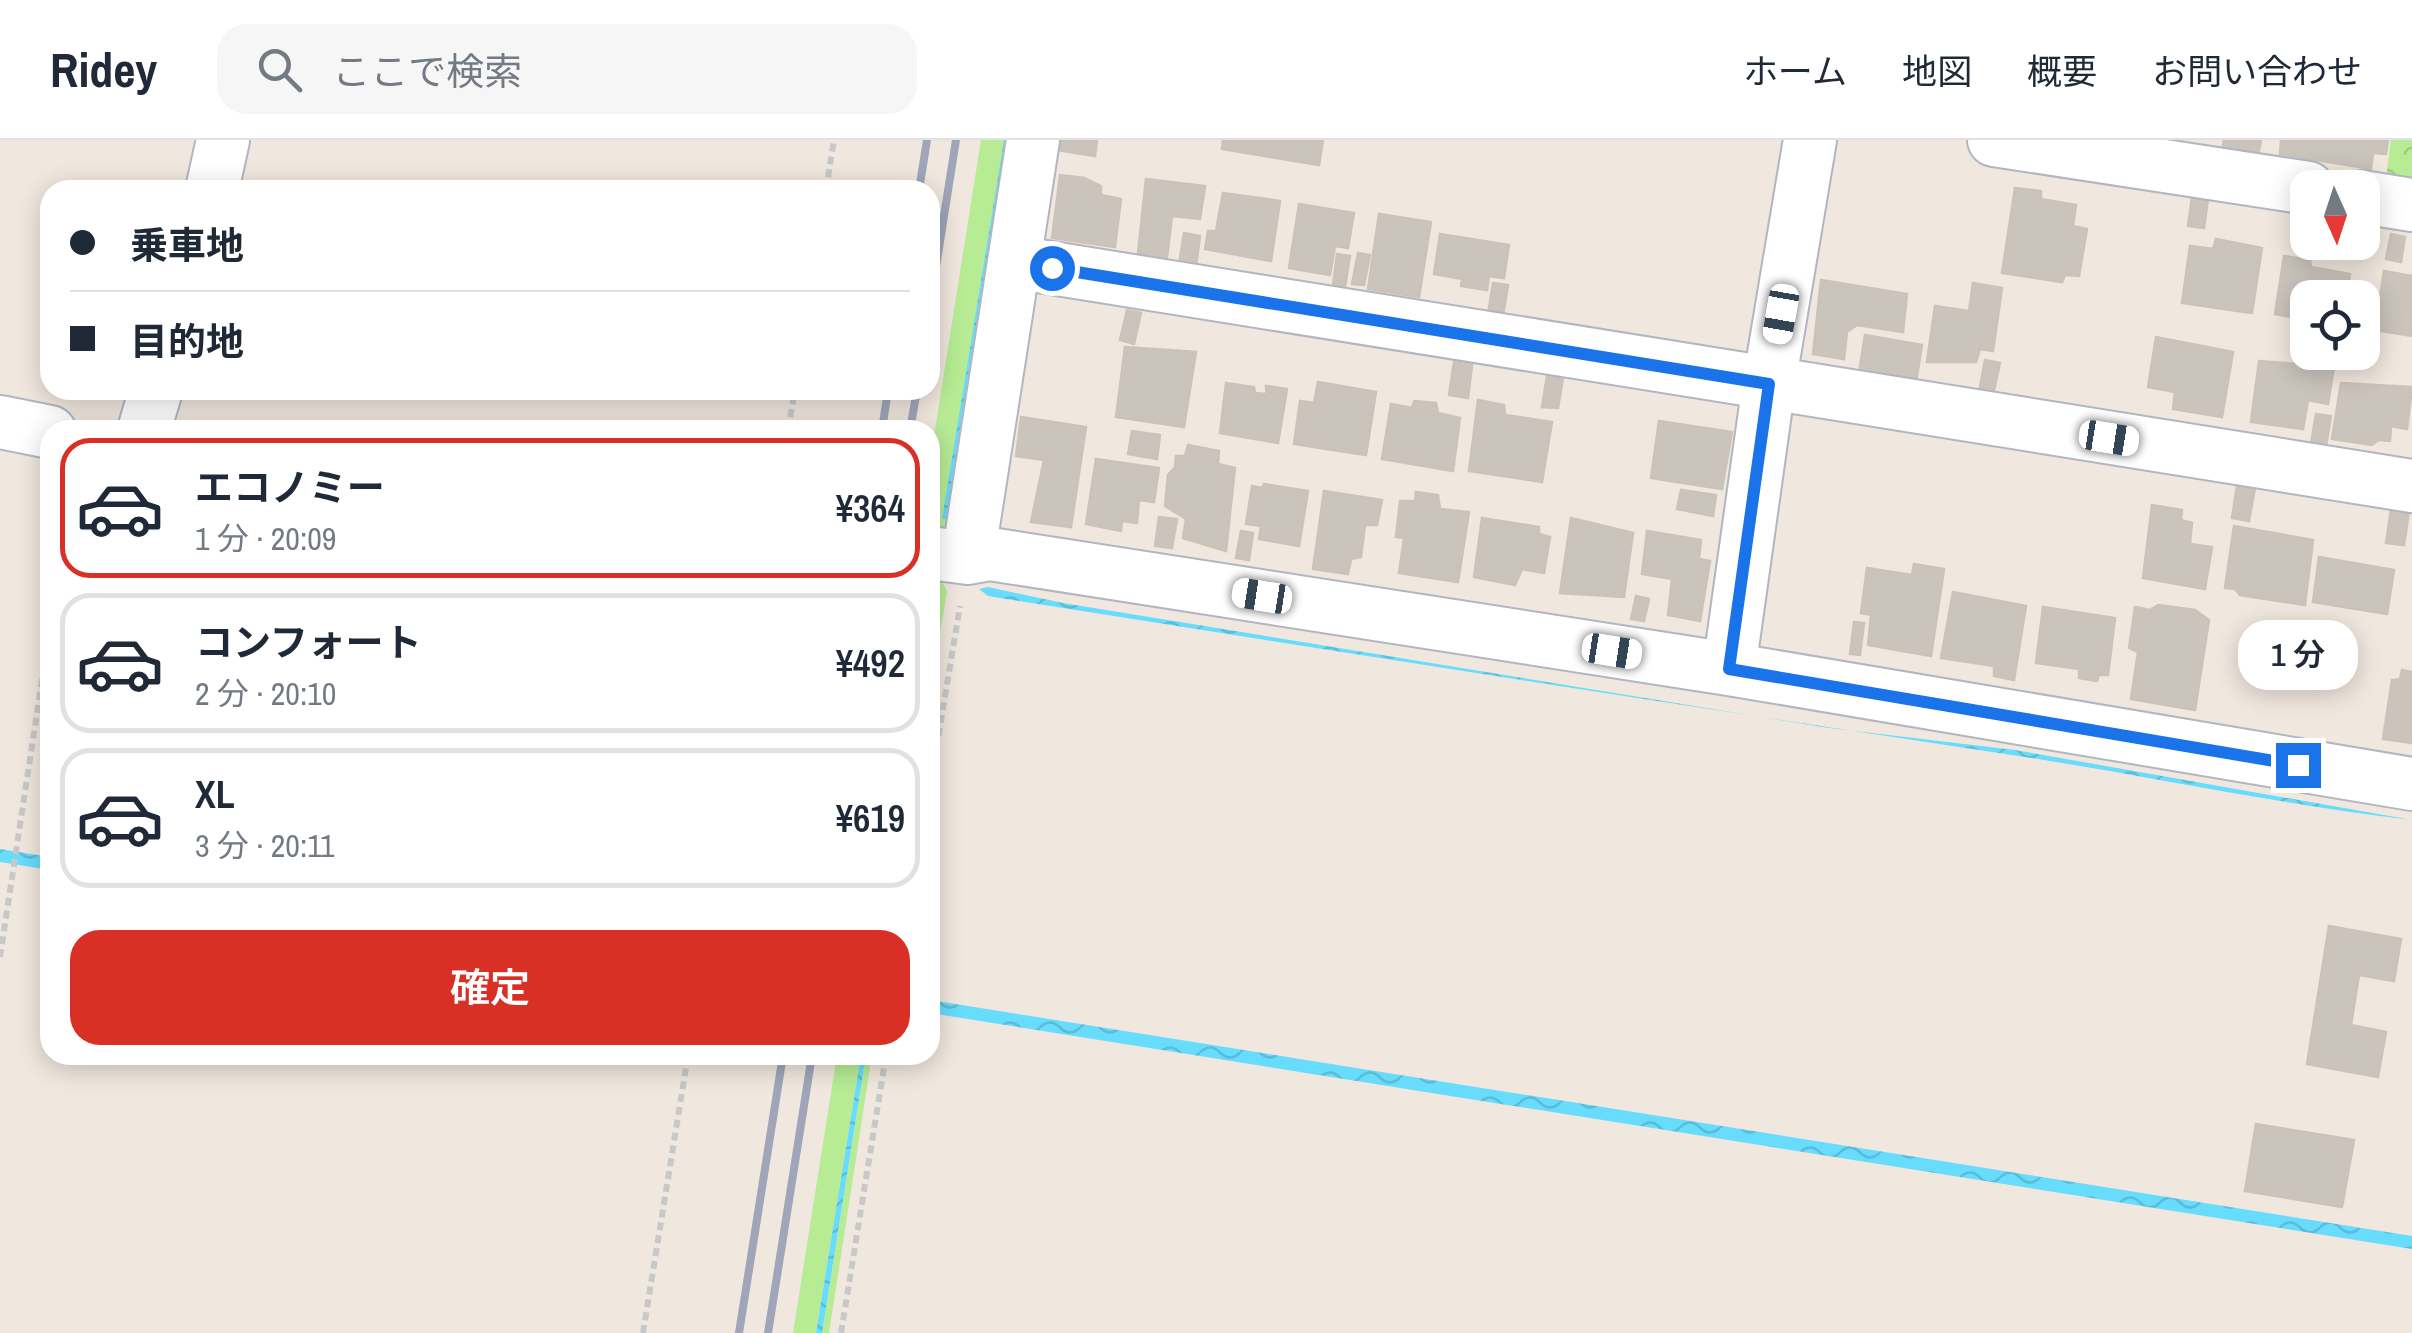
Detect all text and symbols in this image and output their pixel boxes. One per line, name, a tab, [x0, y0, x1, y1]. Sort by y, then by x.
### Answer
search box	[217, 24, 917, 114]
text: Ridey	[50, 37, 157, 102]
icon: search	[252, 42, 307, 97]
text: ここで検索	[332, 46, 522, 97]
text: ホーム	[1743, 48, 1847, 95]
text: 地図	[1902, 48, 1972, 95]
text: 概要	[2027, 48, 2097, 95]
text: お問い合わせ	[2152, 48, 2362, 95]
north arrow	[2290, 170, 2380, 260]
map controls	[2290, 170, 2380, 370]
text: 乗車地	[130, 220, 244, 271]
route start	[1030, 246, 1075, 291]
button: locate	[2290, 280, 2380, 370]
car	[1761, 282, 1801, 346]
text: 目的地	[130, 316, 244, 367]
car	[2077, 418, 2141, 458]
text: エコノミー	[195, 462, 385, 513]
icon: car	[75, 463, 165, 553]
text: ¥364	[836, 483, 905, 534]
text: 1 分 · 20:09	[195, 517, 336, 560]
car	[1230, 576, 1294, 616]
text: コンフォート	[195, 617, 422, 668]
icon: car	[75, 618, 165, 708]
callout: 1 分	[2238, 620, 2358, 690]
car	[1580, 631, 1644, 671]
text: 1 分	[2271, 633, 2325, 676]
text: ¥492	[836, 638, 905, 689]
text: 2 分 · 20:10	[195, 672, 336, 715]
route end	[2276, 743, 2321, 788]
text: XL	[195, 769, 235, 820]
icon: car	[75, 773, 165, 863]
text: ¥619	[836, 793, 905, 844]
text: 3 分 · 20:11	[195, 824, 335, 867]
button: 確定	[70, 930, 910, 1045]

